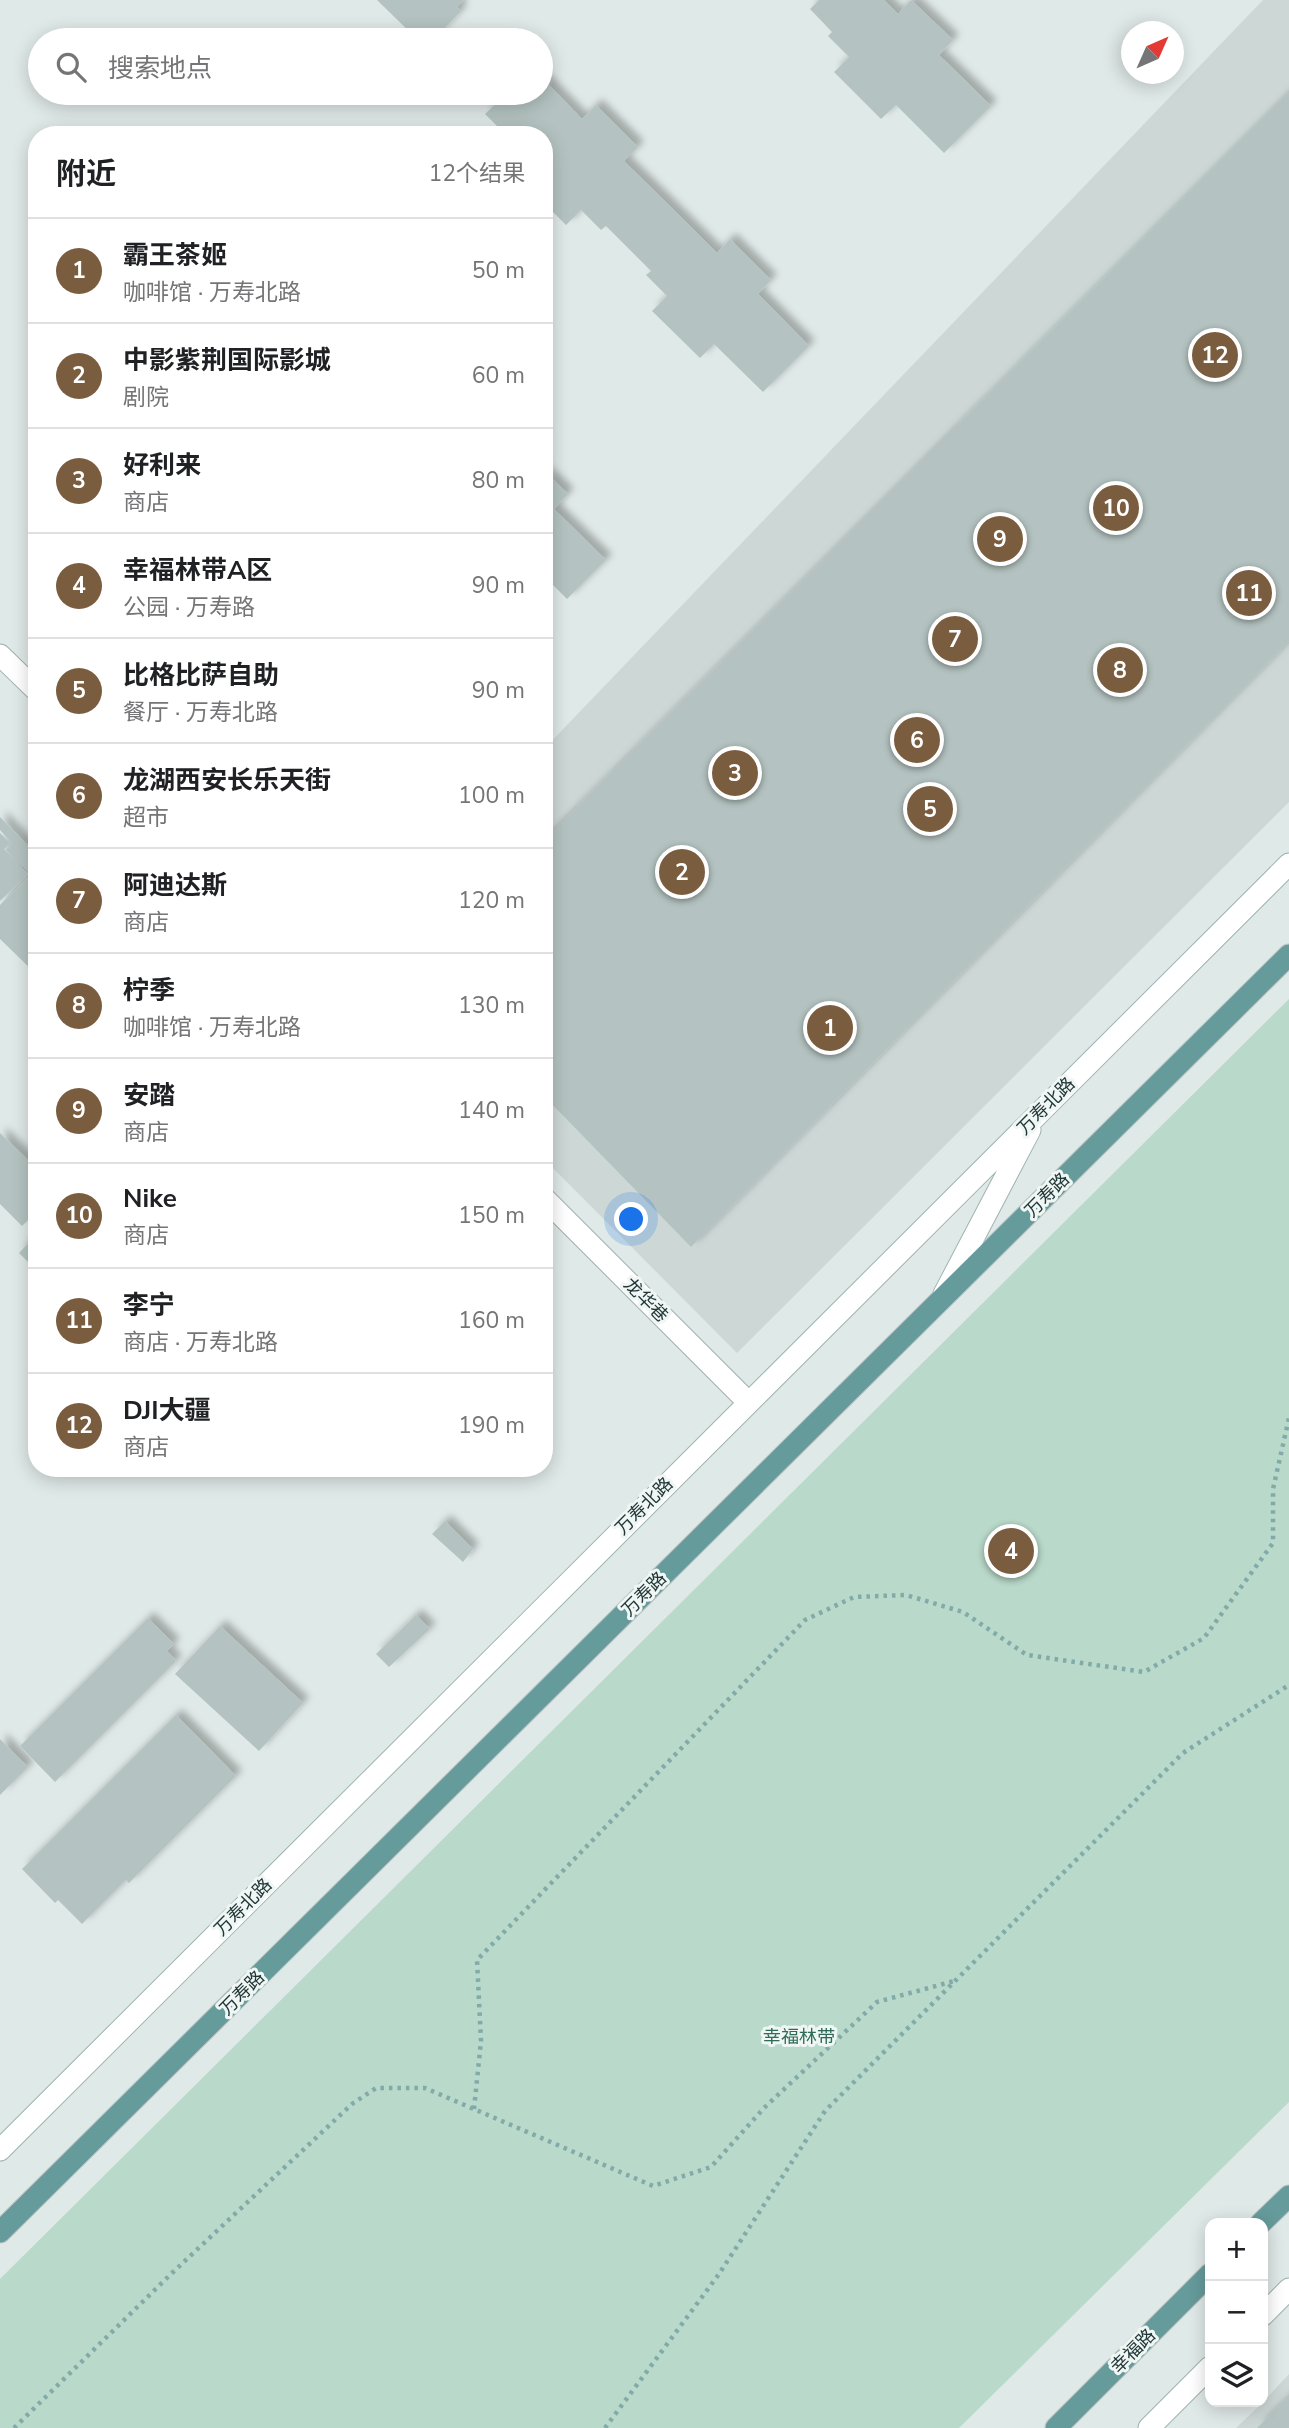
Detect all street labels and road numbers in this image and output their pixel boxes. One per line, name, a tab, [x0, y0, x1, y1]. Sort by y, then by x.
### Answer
street label: 万寿北路	[1012, 1072, 1080, 1140]
street label: 万寿路	[1019, 1167, 1075, 1223]
street label: 龙华巷	[618, 1272, 674, 1328]
street label: 万寿北路	[610, 1472, 678, 1540]
street label: 万寿路	[616, 1566, 672, 1622]
street label: 万寿北路	[209, 1873, 277, 1941]
street label: 万寿路	[214, 1965, 270, 2021]
street label: 幸福路	[1105, 2323, 1161, 2379]

